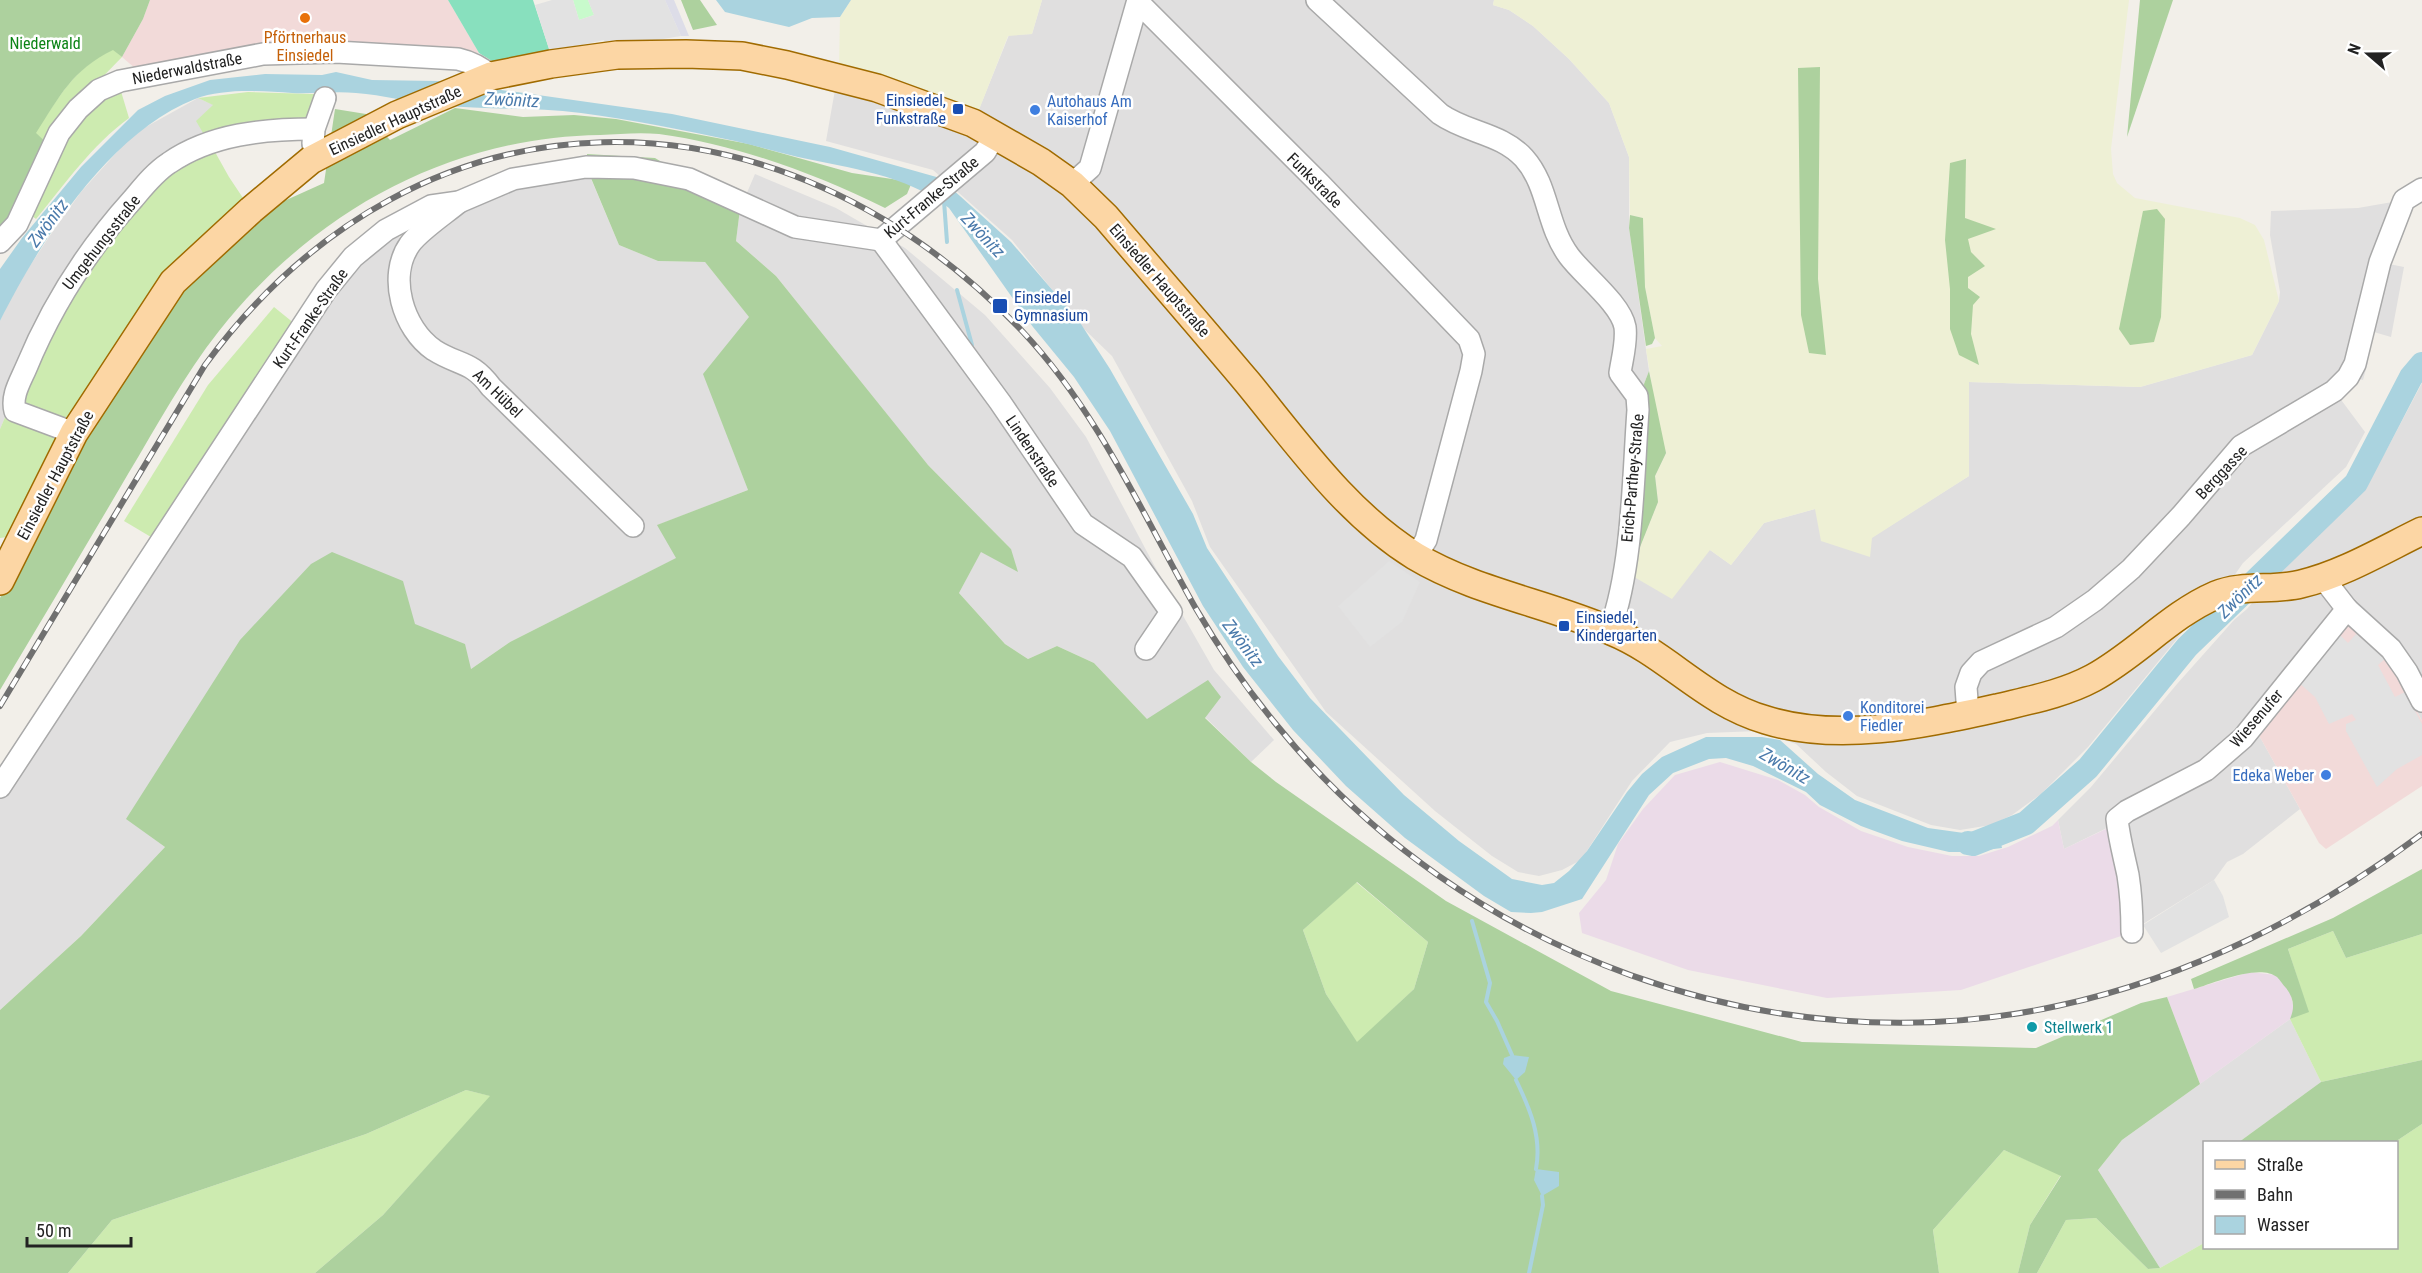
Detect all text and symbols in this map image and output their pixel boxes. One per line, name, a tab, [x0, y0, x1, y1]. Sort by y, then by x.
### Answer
marker: Pförtnerhaus Einsiedel	[298, 11, 312, 25]
north arrow	[2338, 24, 2398, 84]
place label: Pförtnerhaus Einsiedel	[264, 28, 346, 65]
park label: Niederwald	[9, 34, 81, 53]
text: N	[2344, 41, 2365, 57]
street label: Niederwaldstraße	[131, 49, 244, 88]
street label: Einsiedler Hauptstraße	[326, 82, 464, 159]
water label: Zwönitz	[483, 88, 540, 111]
place label: Einsiedel, Funkstraße	[876, 91, 946, 128]
place label: Autohaus Am Kaiserhof	[1047, 92, 1132, 129]
marker: Einsiedel, Funkstraße	[951, 102, 965, 116]
marker: Autohaus Am Kaiserhof	[1028, 103, 1042, 117]
street label: Funkstraße	[1283, 149, 1346, 212]
street label: Kurt-Franke-Straße	[880, 152, 982, 242]
street label: Umgehungsstraße	[59, 191, 144, 293]
water label: Zwönitz	[22, 194, 73, 252]
water label: Zwönitz	[956, 207, 1010, 262]
street label: Einsiedler Hauptstraße	[1105, 220, 1214, 341]
street label: Kurt-Franke-Straße	[269, 265, 352, 372]
place label: Einsiedel Gymnasium	[1014, 288, 1088, 325]
marker: Einsiedel Gymnasium	[991, 297, 1009, 315]
street label: Am Hübel	[469, 365, 526, 422]
street label: Einsiedler Hauptstraße	[13, 407, 98, 543]
street label: Lindenstraße	[1002, 412, 1063, 491]
street label: Erich-Parthey-Straße	[1617, 413, 1648, 543]
street label: Berggasse	[2192, 442, 2251, 503]
water label: Zwönitz	[2212, 569, 2267, 623]
place label: Einsiedel, Kindergarten	[1576, 608, 1657, 645]
water label: Zwönitz	[1218, 614, 1268, 671]
marker: Einsiedel, Kindergarten	[1557, 619, 1571, 633]
street label: Wiesenufer	[2226, 685, 2287, 751]
place label: Konditorei Fiedler	[1860, 698, 1924, 735]
marker: Konditorei Fiedler	[1841, 709, 1855, 723]
water label: Zwönitz	[1756, 742, 1814, 788]
place label: Edeka Weber	[2233, 766, 2314, 785]
marker: Edeka Weber	[2319, 768, 2333, 782]
place label: Stellwerk 1	[2044, 1018, 2113, 1037]
marker: Stellwerk 1	[2025, 1020, 2039, 1034]
legend	[2203, 1141, 2398, 1249]
text: Straße	[2257, 1154, 2303, 1175]
text: Bahn	[2257, 1184, 2293, 1205]
scale bar	[27, 1210, 130, 1248]
text: Wasser	[2257, 1214, 2310, 1235]
text: 50 m	[36, 1220, 71, 1241]

